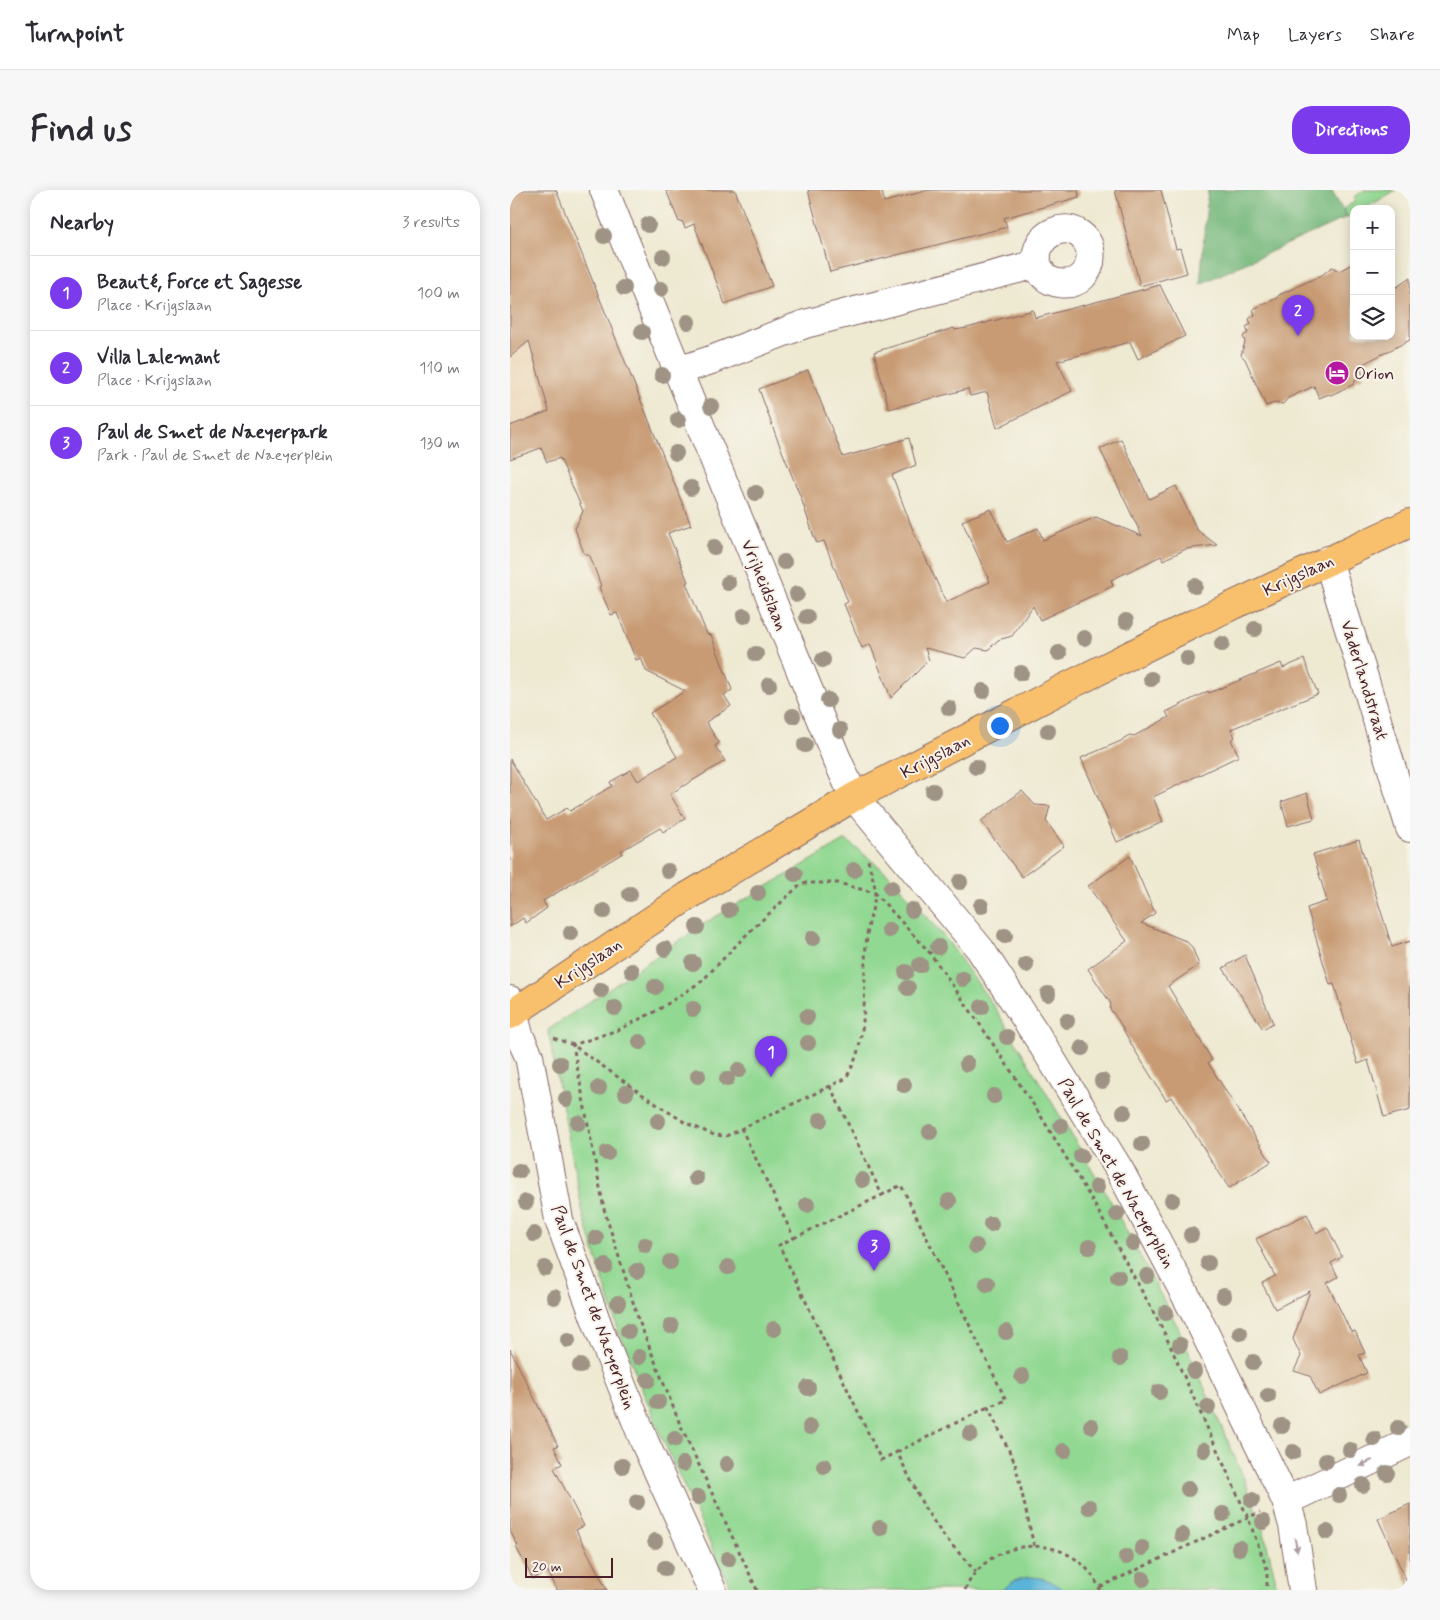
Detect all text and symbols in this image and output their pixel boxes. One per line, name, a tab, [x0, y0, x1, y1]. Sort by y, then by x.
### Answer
text: Turnpoint	[25, 19, 125, 50]
text: Map	[1227, 23, 1260, 47]
text: Layers	[1288, 23, 1342, 47]
text: Share	[1370, 23, 1415, 47]
button: Directions	[1292, 106, 1410, 154]
text: Find us	[30, 107, 132, 153]
map controls	[1350, 205, 1395, 340]
button: +	[1350, 205, 1395, 250]
text: Nearby	[50, 209, 114, 237]
text: 3 results	[402, 212, 460, 233]
button: −	[1350, 250, 1395, 295]
text: Beauté, Force et Sagesse	[97, 270, 302, 295]
text: 1	[62, 283, 70, 304]
text: 100 m	[417, 283, 460, 304]
text: Place · Krijgslaan	[97, 295, 212, 316]
pin: 2	[1282, 295, 1314, 336]
button: layers	[1350, 295, 1395, 340]
text: Villa Lalemant	[97, 345, 220, 370]
text: 2	[62, 358, 70, 379]
text: 110 m	[419, 358, 460, 379]
hotel icon: Orion	[1324, 360, 1350, 386]
place label: Orion	[1354, 362, 1394, 386]
text: Place · Krijgslaan	[97, 370, 212, 391]
text: Paul de Smet de Naeyerpark	[97, 420, 328, 445]
text: 3	[62, 433, 70, 454]
text: 130 m	[419, 433, 460, 454]
text: Park · Paul de Smet de Naeyerplein	[97, 445, 333, 466]
street label: Vrijheidslaan	[735, 536, 793, 635]
street label: Krijgslaan	[1259, 549, 1338, 603]
street label: Vaderlandstraat	[1334, 617, 1394, 744]
your location	[987, 713, 1013, 739]
street label: Krijgslaan	[896, 729, 975, 785]
street label: Krijgslaan	[550, 933, 627, 995]
pin: 1	[755, 1036, 787, 1077]
street label: Paul de Smet de Naeyerplein	[1052, 1074, 1180, 1273]
street label: Paul de Smet de Naeyerplein	[545, 1202, 641, 1413]
pin: 3	[858, 1230, 890, 1271]
one-way arrow	[1359, 1459, 1373, 1467]
one-way arrow	[1293, 1537, 1301, 1553]
scale bar	[525, 1555, 612, 1578]
text: 20 m	[532, 1558, 562, 1576]

